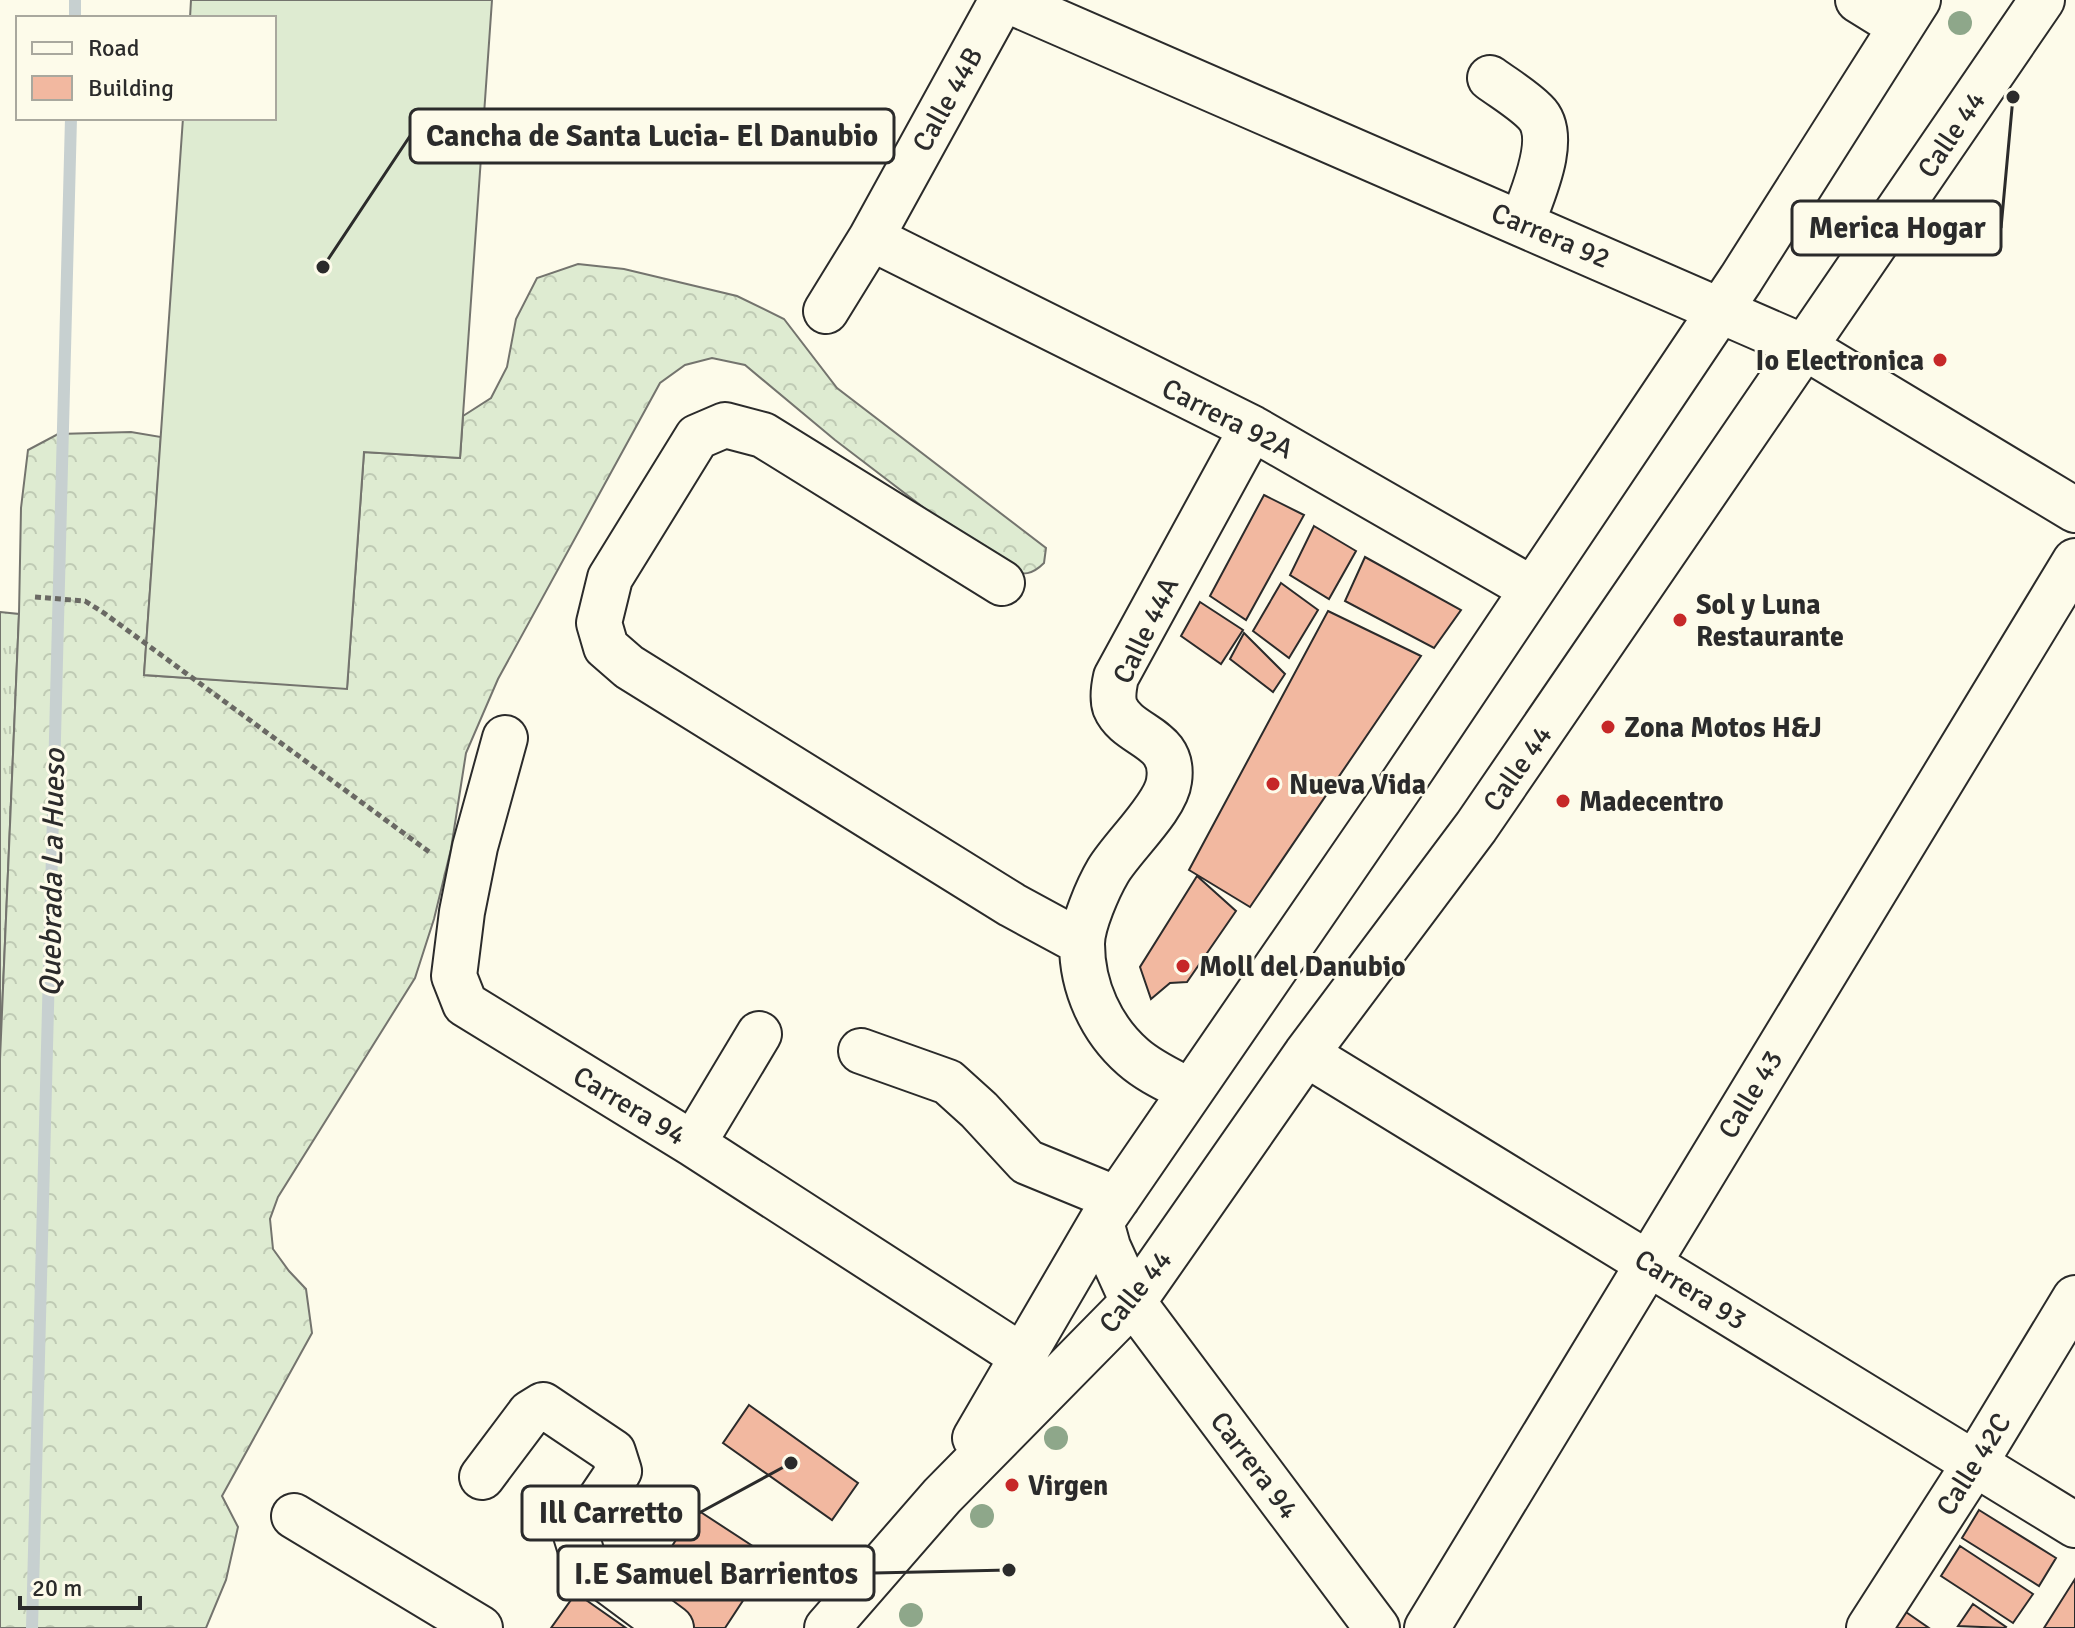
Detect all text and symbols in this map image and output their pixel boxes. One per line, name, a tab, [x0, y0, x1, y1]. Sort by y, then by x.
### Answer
legend	[16, 16, 276, 120]
text: Road	[88, 33, 139, 63]
street label: Calle 44B	[905, 41, 990, 158]
text: Building	[88, 73, 174, 103]
street label: Calle 44	[1911, 85, 1993, 184]
callout: Cancha de Santa Lucia- El Danubio	[410, 109, 894, 163]
text: Cancha de Santa Lucia- El Danubio	[426, 118, 878, 155]
street label: Carrera 92	[1486, 196, 1615, 276]
callout: Merica Hogar	[1792, 201, 2001, 255]
text: Merica Hogar	[1808, 210, 1986, 247]
place label: Io Electronica	[1756, 344, 1924, 378]
marker: Io Electronica	[1931, 351, 1949, 369]
street label: Carrera 92A	[1156, 371, 1299, 466]
street label: Calle 44A	[1106, 572, 1186, 689]
place label: Sol y Luna Restaurante	[1696, 588, 1844, 654]
marker: Sol y Luna Restaurante	[1671, 611, 1689, 629]
place label: Zona Motos H&J	[1624, 711, 1822, 745]
marker: Zona Motos H&J	[1599, 718, 1617, 736]
street label: Calle 44	[1476, 719, 1560, 818]
water label: Quebrada La Hueso	[32, 747, 73, 997]
place label: Nueva Vida	[1289, 768, 1426, 802]
marker: Nueva Vida	[1264, 775, 1282, 793]
place label: Madecentro	[1579, 785, 1724, 819]
marker: Madecentro	[1554, 792, 1572, 810]
place label: Moll del Danubio	[1199, 950, 1406, 984]
marker: Moll del Danubio	[1174, 957, 1192, 975]
street label: Calle 43	[1711, 1044, 1790, 1145]
street label: Carrera 94	[567, 1059, 692, 1153]
street label: Carrera 93	[1628, 1242, 1753, 1338]
street label: Calle 44	[1092, 1243, 1180, 1340]
street label: Carrera 94	[1203, 1405, 1306, 1526]
street label: Calle 42C	[1929, 1407, 2018, 1522]
place label: Virgen	[1028, 1469, 1108, 1503]
marker: Virgen	[1003, 1476, 1021, 1494]
callout: Ill Carretto	[522, 1486, 699, 1540]
text: Ill Carretto	[539, 1495, 683, 1532]
callout: I.E Samuel Barrientos	[558, 1546, 874, 1600]
text: I.E Samuel Barrientos	[574, 1556, 858, 1593]
scale bar	[20, 1560, 140, 1610]
text: 20 m	[32, 1573, 82, 1603]

